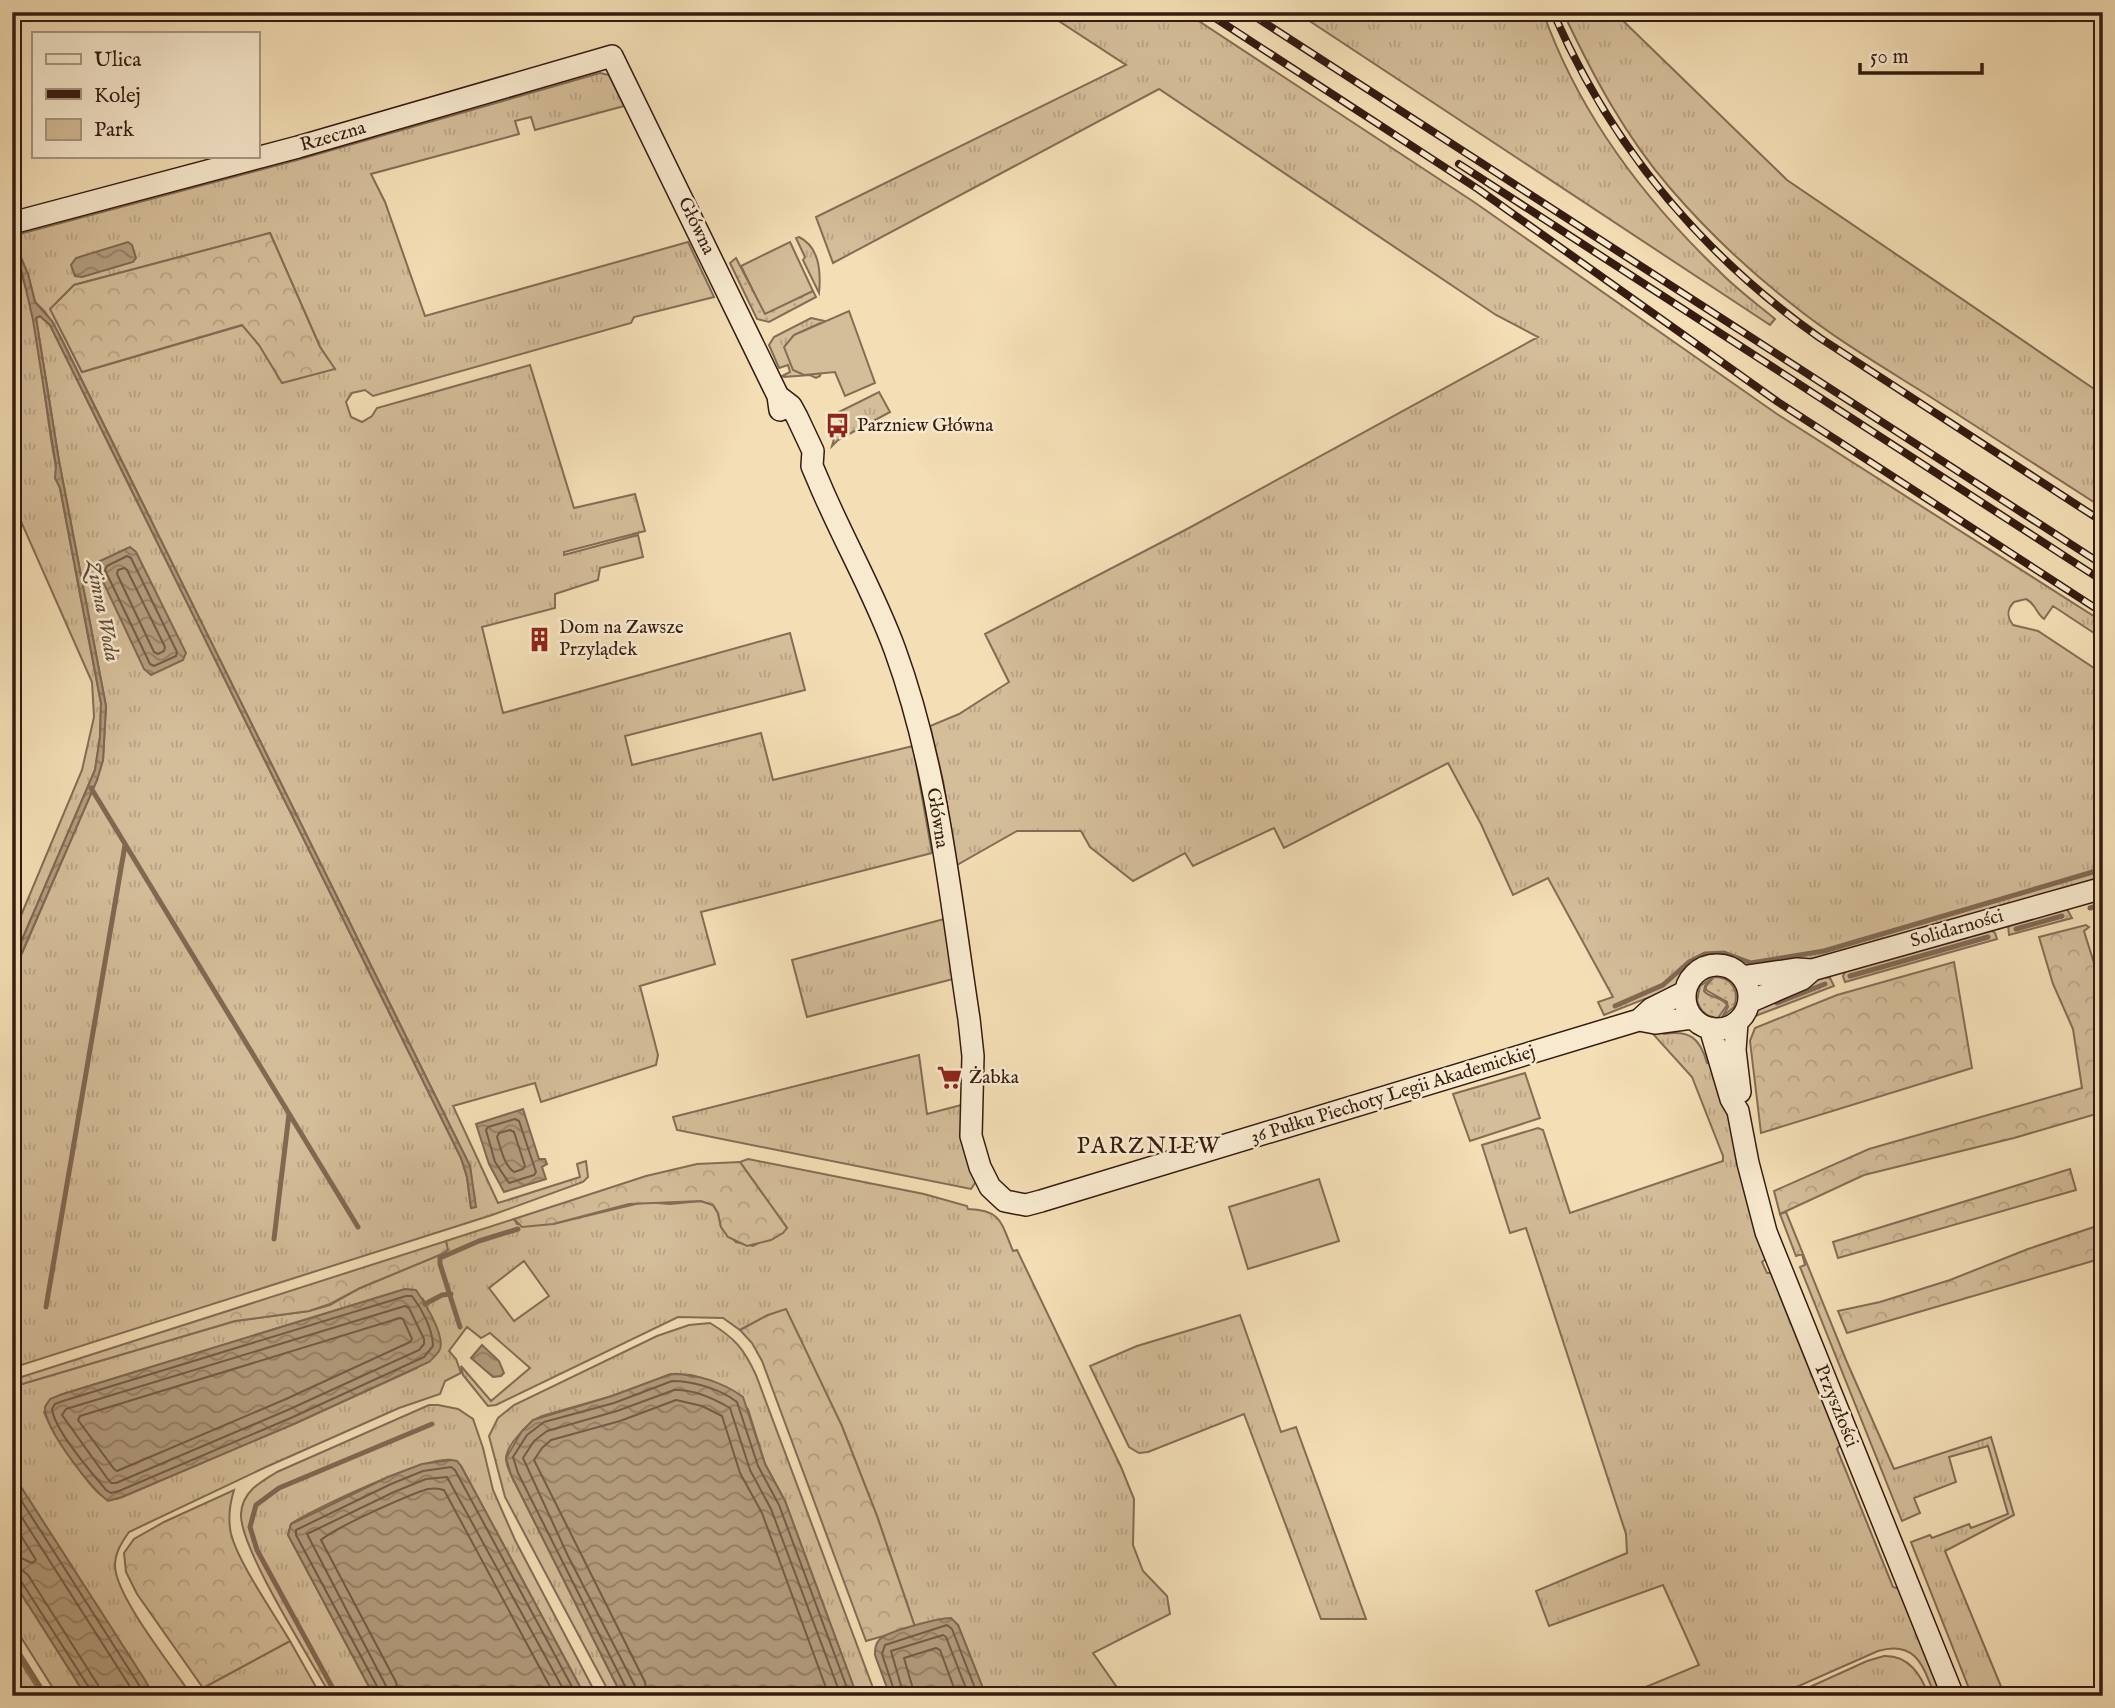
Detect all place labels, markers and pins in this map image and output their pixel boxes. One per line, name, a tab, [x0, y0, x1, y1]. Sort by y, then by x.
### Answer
bus stop icon: Parzniew Główna	[823, 412, 851, 440]
place label: Parzniew Główna	[857, 414, 994, 438]
place label: Dom na Zawsze Przylądek	[559, 616, 684, 662]
building icon: Dom na Zawsze Przylądek	[525, 625, 553, 653]
supermarket icon: Żabka	[935, 1064, 963, 1092]
place label: Żabka	[969, 1066, 1020, 1090]

